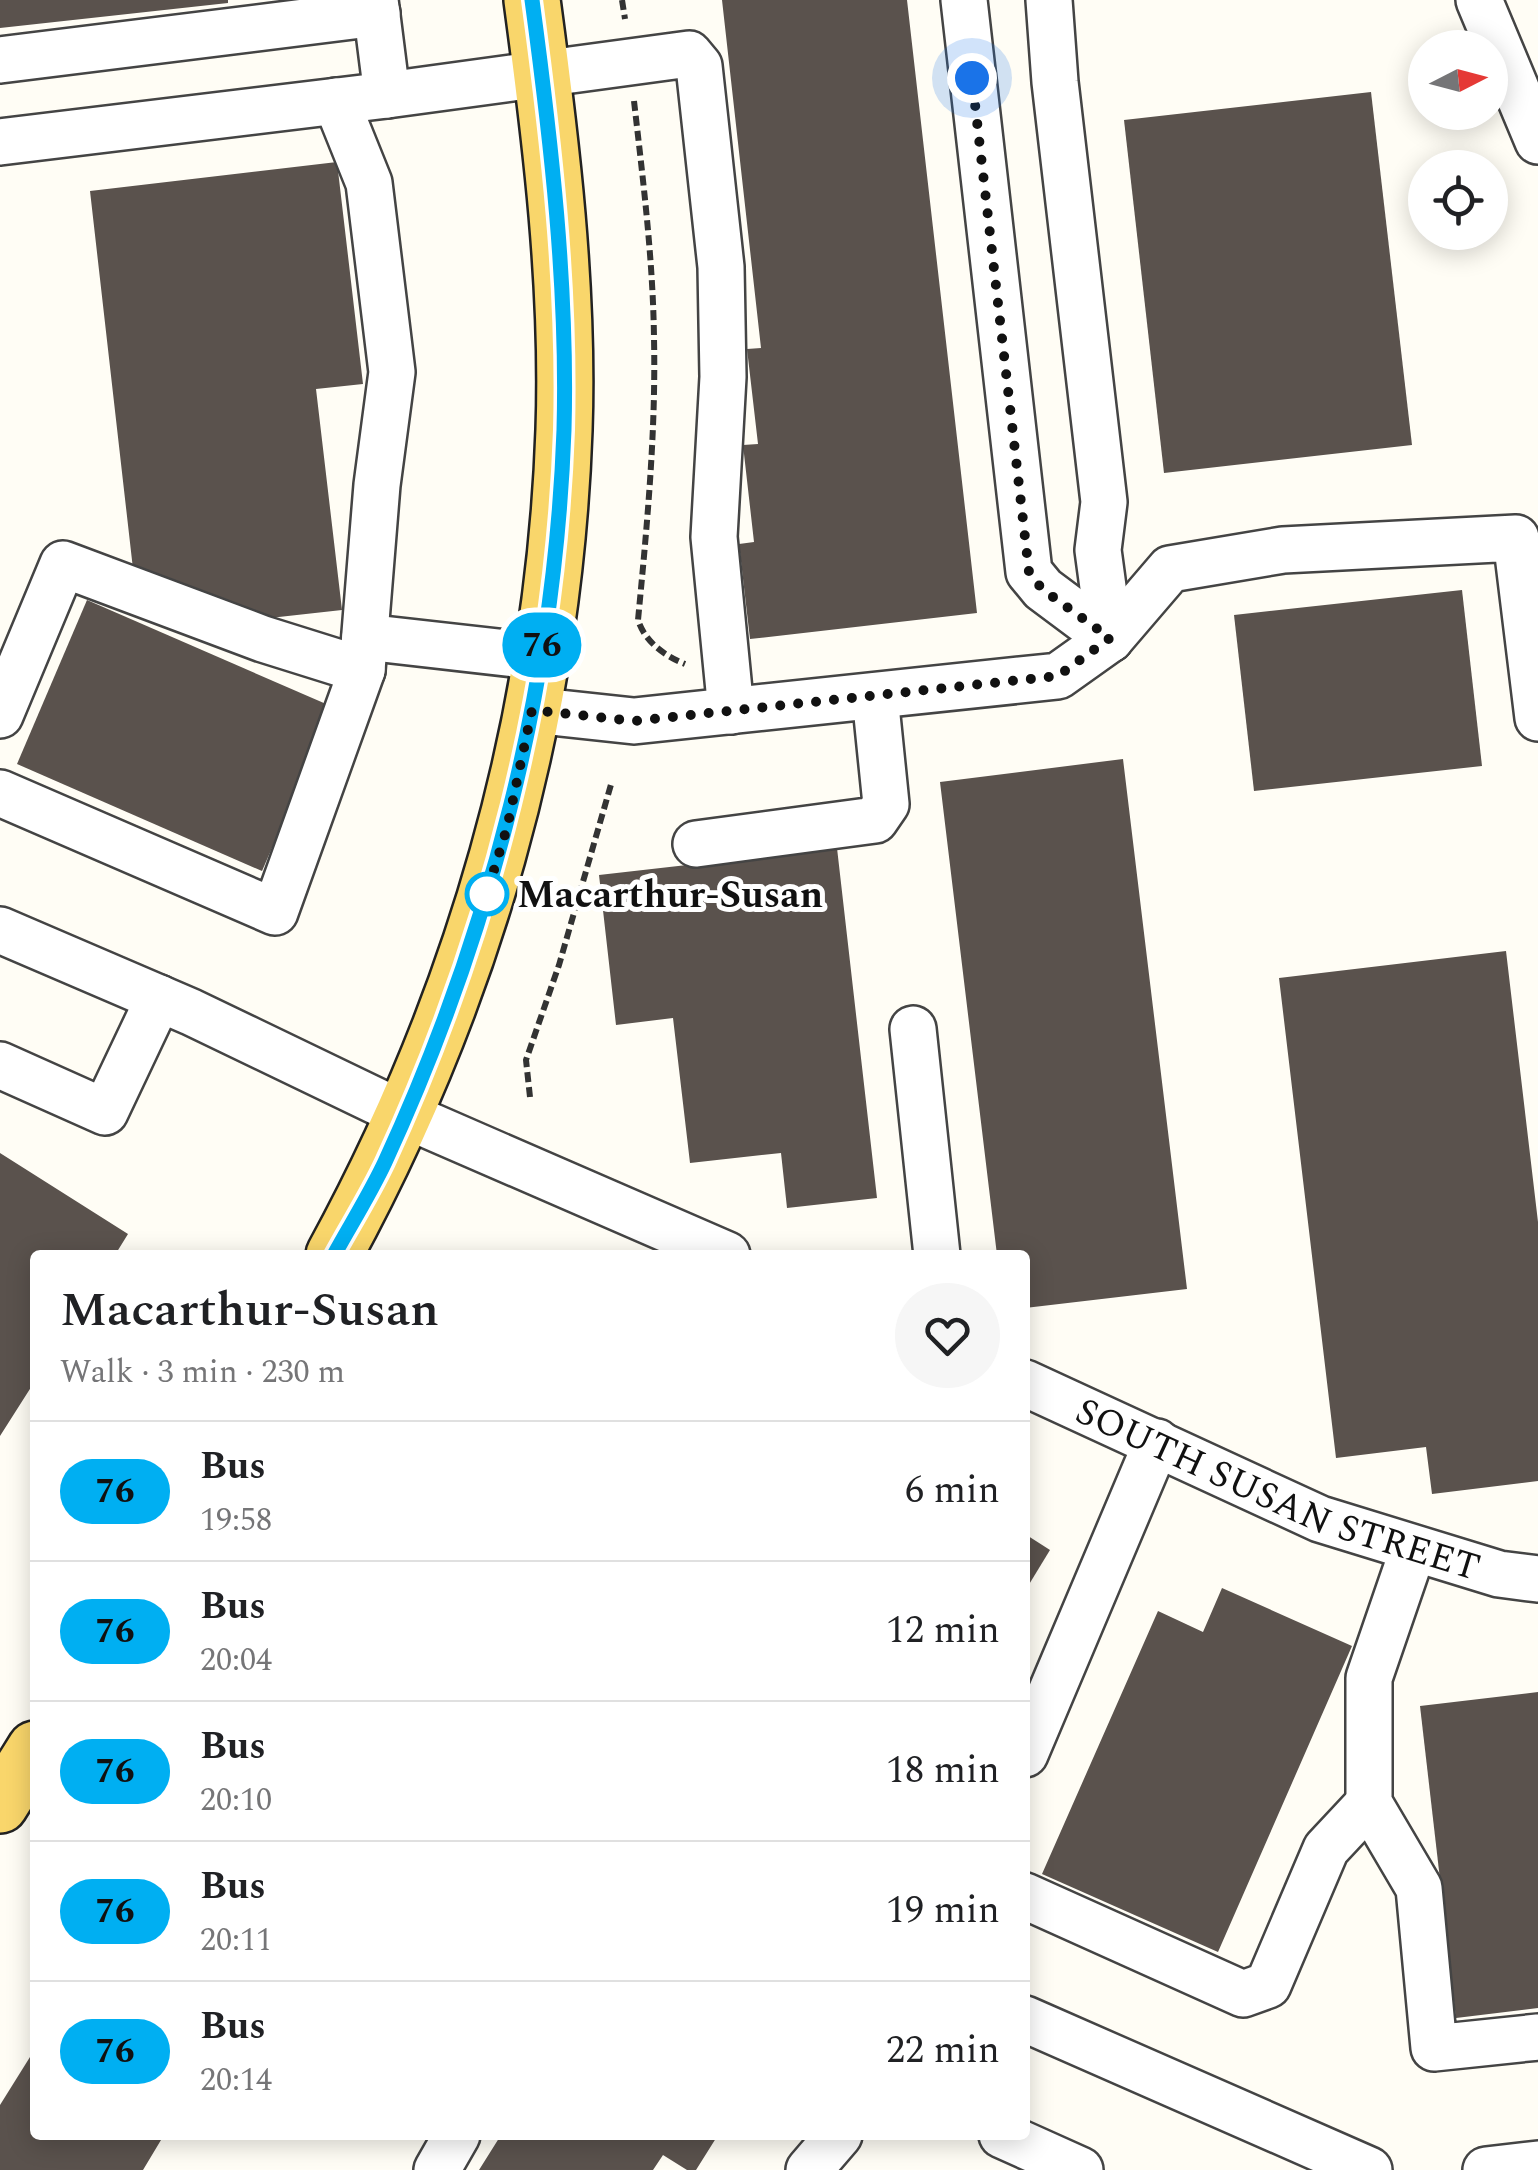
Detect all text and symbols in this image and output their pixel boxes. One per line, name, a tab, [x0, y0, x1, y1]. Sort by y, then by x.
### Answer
north arrow	[1408, 30, 1508, 130]
map controls	[1408, 30, 1508, 250]
your location	[947, 53, 997, 103]
button: locate	[1408, 150, 1508, 250]
line badge: 76	[497, 612, 587, 678]
text: 76	[522, 619, 562, 672]
place label: Macarthur-Susan	[517, 867, 823, 925]
marker: Macarthur-Susan	[466, 873, 508, 915]
text: Macarthur-Susan	[60, 1274, 439, 1347]
button: heart	[895, 1283, 1000, 1388]
text: Walk · 3 min · 230 m	[60, 1348, 345, 1397]
street label: SOUTH SUSAN STREET	[1065, 1383, 1487, 1597]
text: Bus	[200, 1438, 266, 1496]
text: 6 min	[905, 1462, 1000, 1520]
text: 76	[95, 1465, 135, 1518]
text: 19:58	[200, 1496, 272, 1545]
text: Bus	[200, 1578, 266, 1636]
text: 12 min	[886, 1602, 1000, 1660]
text: 76	[95, 1605, 135, 1658]
text: 20:04	[200, 1636, 272, 1685]
text: Bus	[200, 1718, 266, 1776]
text: 18 min	[886, 1742, 1000, 1800]
text: 76	[95, 1745, 135, 1798]
text: 20:10	[200, 1776, 272, 1825]
text: Bus	[200, 1858, 266, 1916]
text: 19 min	[886, 1882, 1000, 1940]
text: 76	[95, 1885, 135, 1938]
text: 20:11	[200, 1916, 272, 1965]
text: Bus	[200, 1998, 266, 2056]
text: 22 min	[886, 2022, 1000, 2080]
text: 76	[95, 2025, 135, 2078]
text: 20:14	[200, 2056, 272, 2105]

